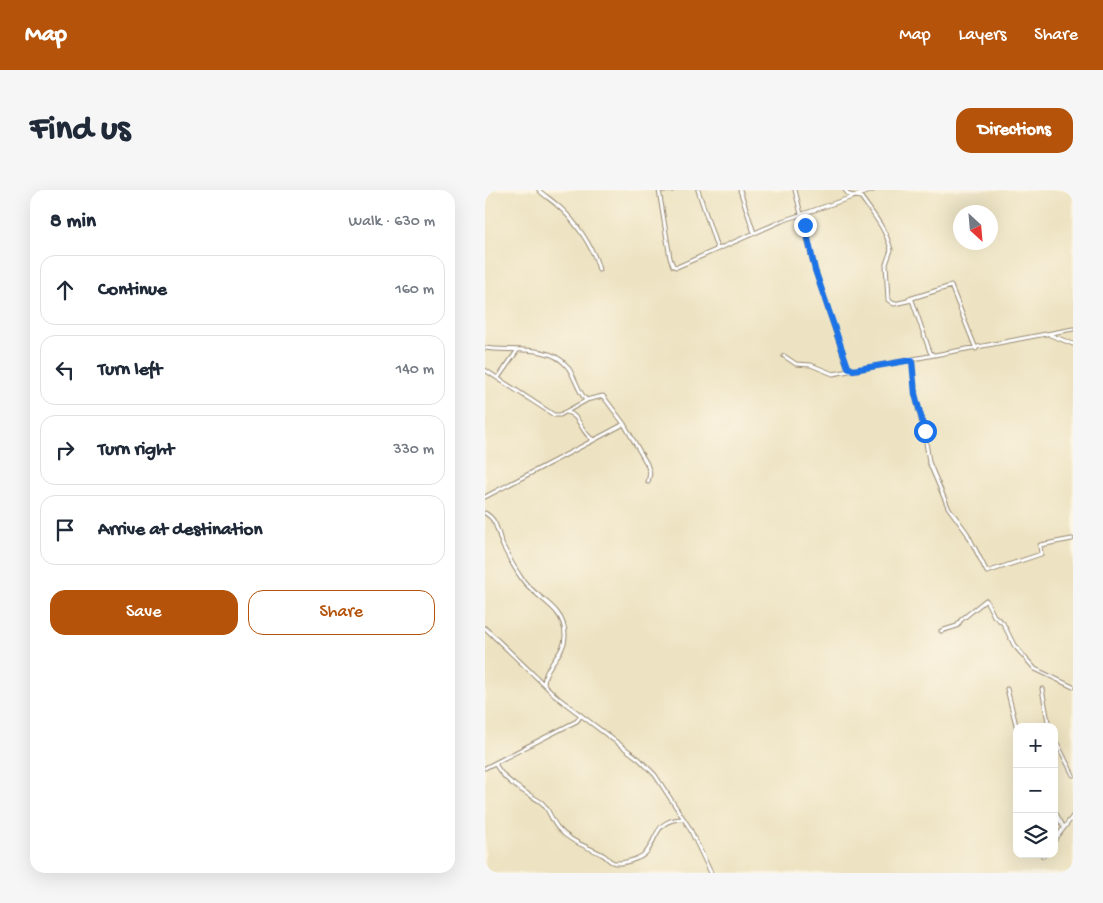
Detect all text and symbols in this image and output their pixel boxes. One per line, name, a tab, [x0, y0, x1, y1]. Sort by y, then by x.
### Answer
text: Map	[25, 21, 67, 50]
text: Map	[899, 25, 931, 46]
text: Layers	[959, 25, 1006, 46]
text: Share	[1034, 25, 1078, 46]
button: Directions	[956, 108, 1073, 153]
text: Find us	[30, 110, 130, 151]
north arrow	[953, 205, 998, 250]
text: 8 min	[50, 210, 96, 235]
text: Walk · 630 m	[349, 213, 435, 232]
route end	[794, 214, 817, 237]
icon: ahead	[51, 276, 79, 304]
text: Continue	[98, 279, 167, 302]
text: 160 m	[395, 281, 434, 300]
icon: left	[51, 356, 79, 384]
text: Turn left	[98, 359, 162, 382]
text: 140 m	[396, 361, 434, 380]
route start	[914, 420, 937, 443]
icon: right	[51, 436, 79, 464]
text: Turn right	[98, 439, 174, 462]
text: 330 m	[393, 441, 434, 460]
icon: arrive	[51, 516, 79, 544]
text: Arrive at destination	[98, 519, 262, 542]
button: Save	[50, 590, 238, 635]
button: Share	[248, 590, 435, 635]
map controls	[1013, 723, 1058, 858]
button: +	[1013, 723, 1058, 768]
button: −	[1013, 768, 1058, 813]
button: layers	[1013, 813, 1058, 858]

